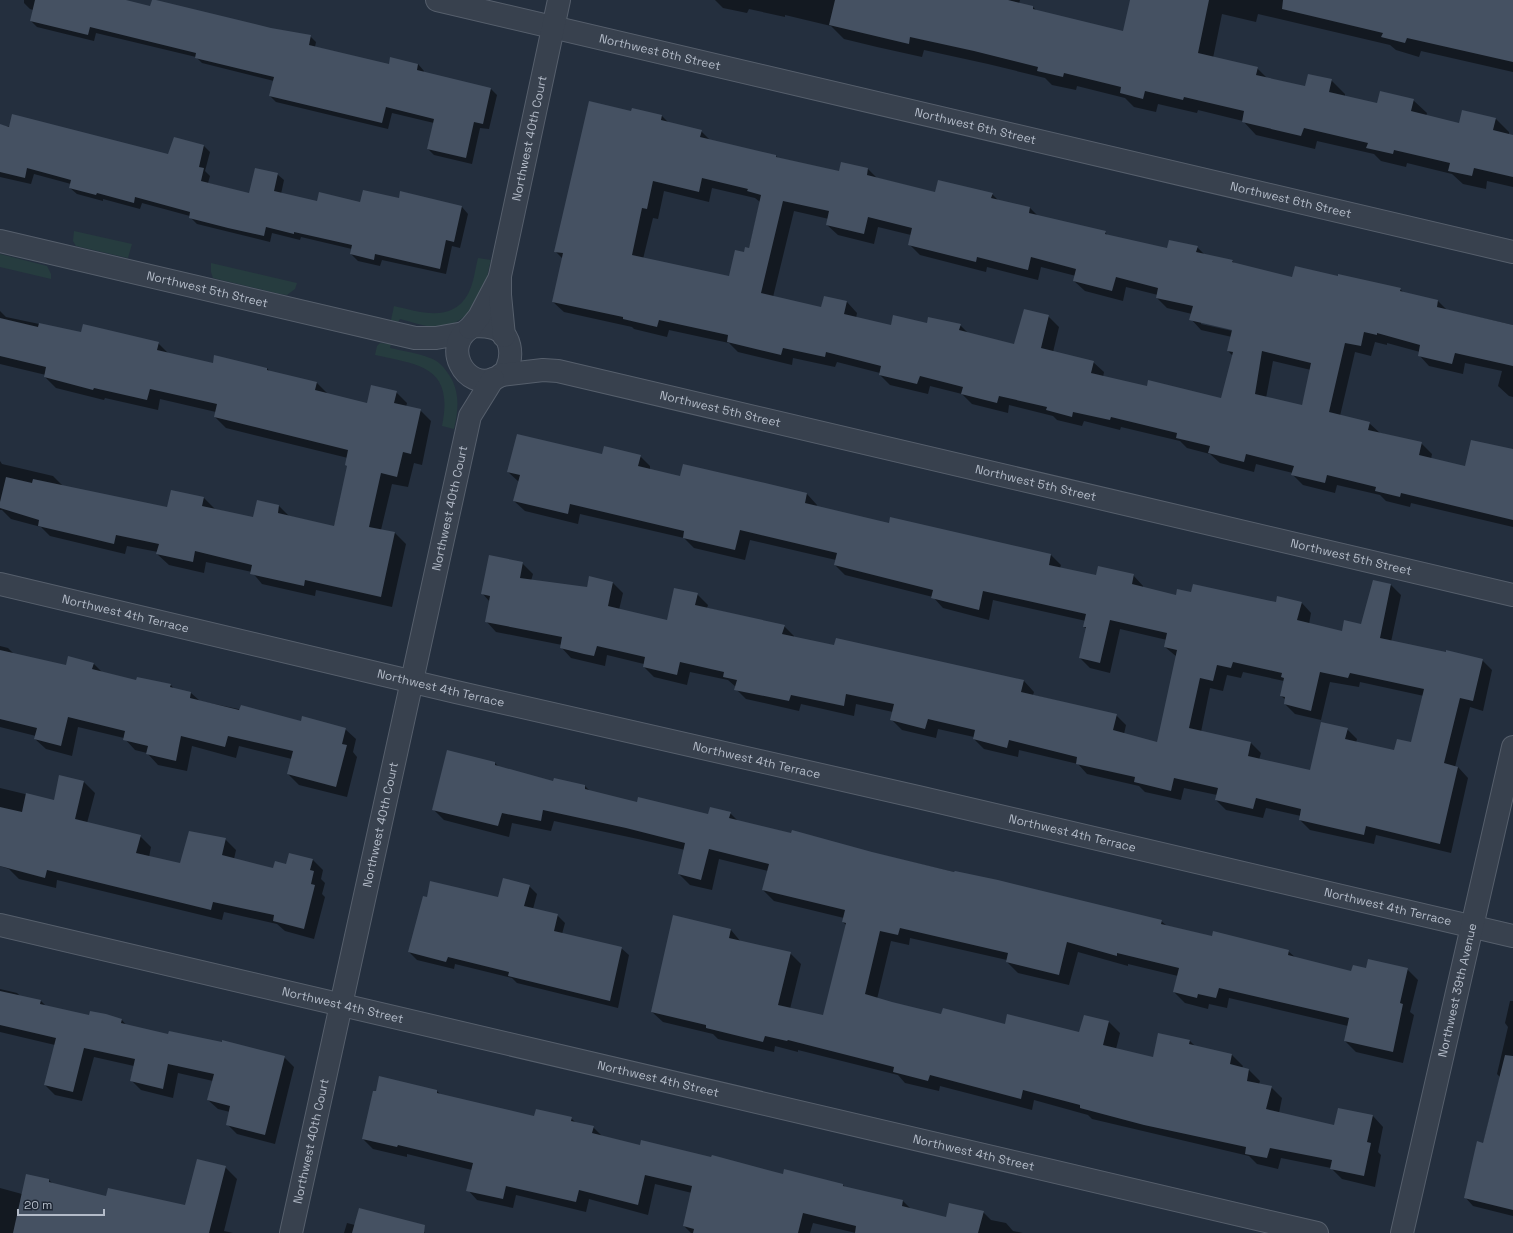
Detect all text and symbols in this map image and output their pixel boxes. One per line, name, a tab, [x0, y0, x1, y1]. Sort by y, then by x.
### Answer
street label: Northwest 6th Street	[598, 30, 722, 74]
street label: Northwest 40th Court	[508, 74, 551, 203]
street label: Northwest 6th Street	[913, 104, 1038, 148]
street label: Northwest 6th Street	[1229, 178, 1353, 222]
street label: Northwest 5th Street	[145, 268, 270, 311]
street label: Northwest 5th Street	[658, 387, 782, 431]
street label: Northwest 40th Court	[428, 444, 471, 572]
street label: Northwest 5th Street	[973, 461, 1098, 505]
street label: Northwest 5th Street	[1289, 535, 1413, 579]
street label: Northwest 4th Terrace	[60, 591, 191, 637]
street label: Northwest 4th Terrace	[376, 666, 506, 711]
street label: Northwest 4th Terrace	[691, 738, 822, 783]
street label: Northwest 40th Court	[359, 760, 402, 889]
street label: Northwest 4th Terrace	[1007, 810, 1138, 856]
street label: Northwest 4th Terrace	[1323, 884, 1453, 929]
street label: Northwest 39th Avenue	[1434, 922, 1480, 1059]
street label: Northwest 4th Street	[280, 983, 405, 1027]
street label: Northwest 4th Street	[596, 1057, 721, 1101]
street label: Northwest 40th Court	[290, 1077, 333, 1205]
street label: Northwest 4th Street	[911, 1131, 1036, 1175]
scale bar	[18, 1191, 104, 1217]
text: 20 m	[24, 1197, 52, 1213]

